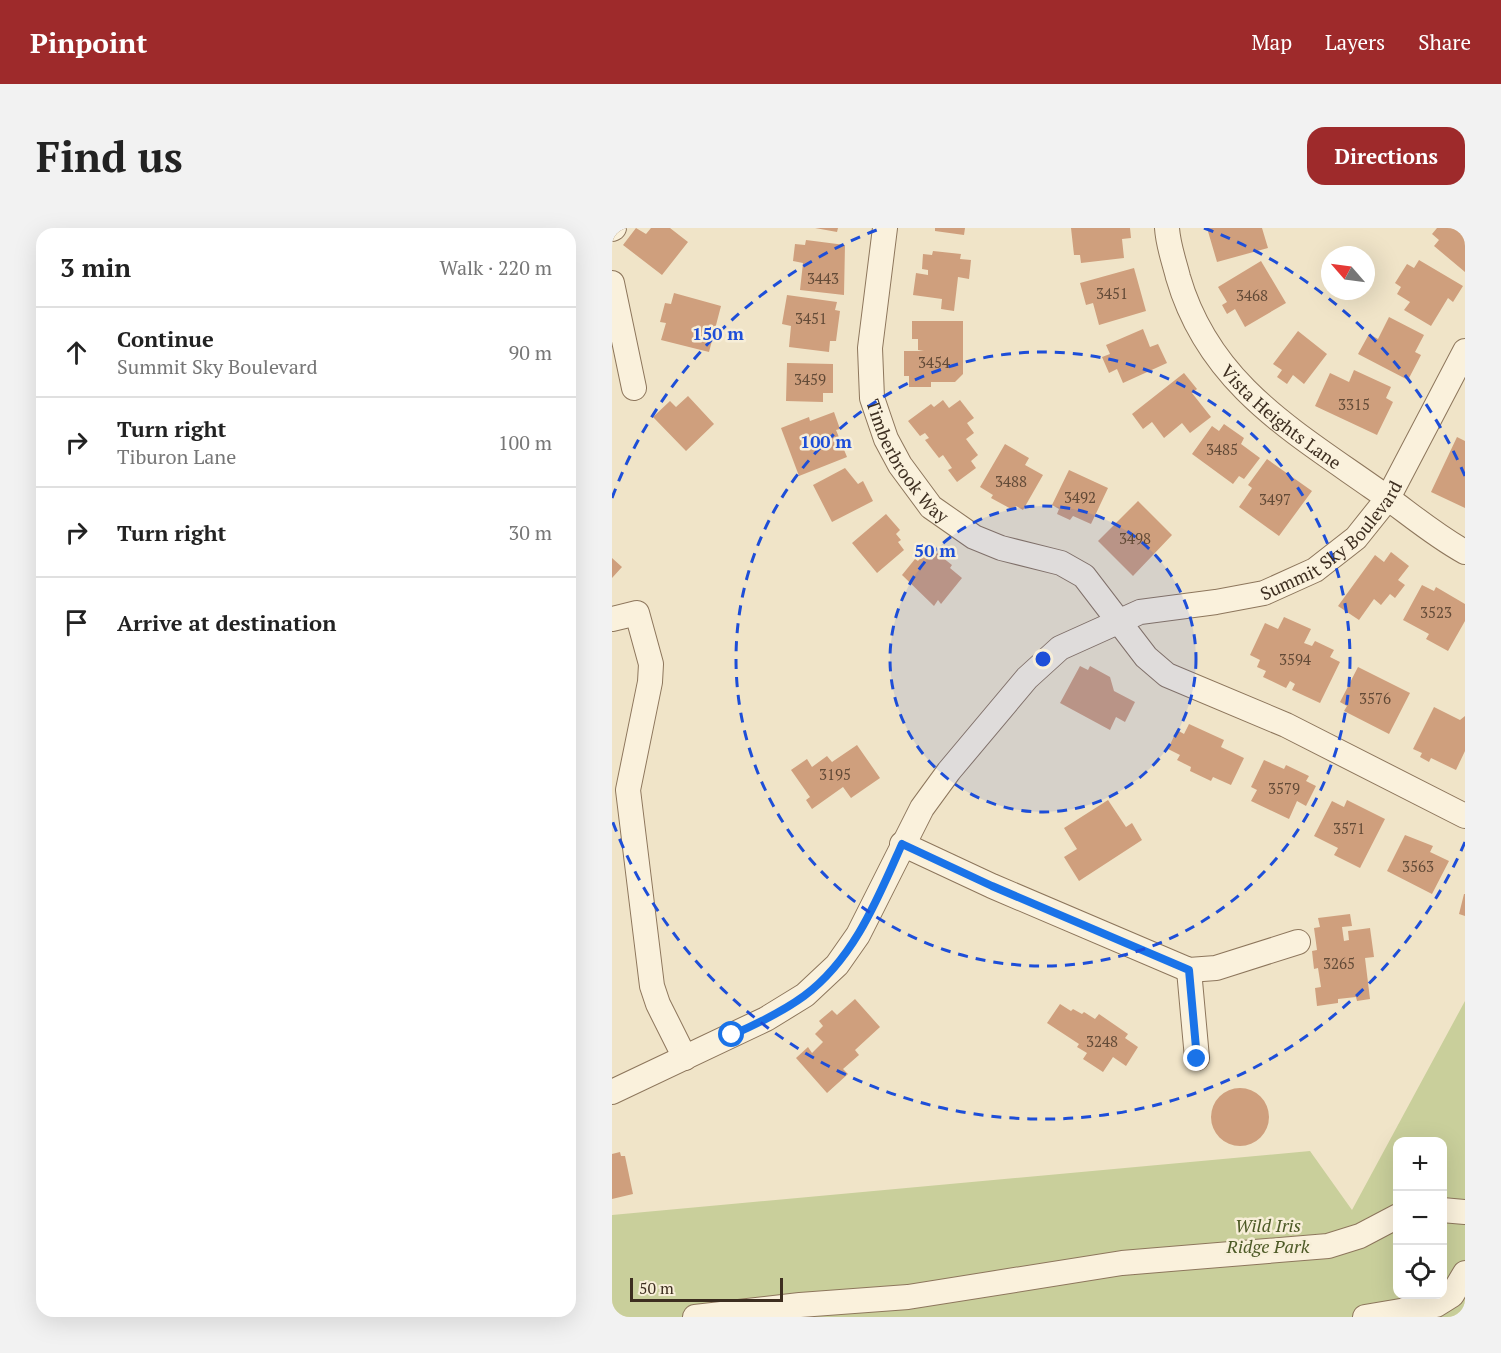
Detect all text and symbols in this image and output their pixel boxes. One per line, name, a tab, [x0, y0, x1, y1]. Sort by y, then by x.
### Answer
text: Pinpoint	[30, 24, 147, 61]
text: Map	[1251, 28, 1292, 56]
text: Layers	[1325, 28, 1385, 56]
text: Share	[1418, 28, 1471, 56]
button: Directions	[1307, 127, 1465, 185]
text: Find us	[36, 128, 183, 184]
north arrow	[1321, 246, 1375, 300]
text: 3 min	[60, 250, 131, 284]
text: Walk · 220 m	[440, 254, 552, 281]
house number: 3443	[807, 268, 839, 288]
house number: 3451	[1096, 283, 1128, 303]
house number: 3468	[1236, 285, 1268, 305]
house number: 3451	[795, 308, 827, 328]
text: 150 m	[692, 321, 744, 345]
text: Continue	[117, 324, 214, 353]
icon: ahead	[60, 336, 93, 369]
text: 90 m	[509, 339, 552, 366]
house number: 3454	[918, 352, 950, 372]
text: Summit Sky Boulevard	[117, 353, 318, 380]
street label: Vista Heights Lane	[1216, 359, 1346, 474]
house number: 3459	[794, 369, 826, 389]
house number: 3315	[1338, 394, 1370, 414]
street label: Timberbrook Way	[861, 396, 954, 528]
text: Turn right	[117, 414, 226, 443]
icon: right	[60, 426, 93, 459]
text: 100 m	[498, 429, 552, 456]
text: 100 m	[800, 429, 852, 453]
house number: 3485	[1206, 439, 1238, 459]
text: Tiburon Lane	[117, 443, 236, 470]
house number: 3488	[995, 471, 1027, 491]
street label: Summit Sky Boulevard	[1256, 476, 1407, 605]
house number: 3492	[1064, 487, 1096, 507]
house number: 3497	[1259, 489, 1291, 509]
icon: right	[60, 516, 93, 549]
text: Turn right	[117, 518, 226, 547]
text: 30 m	[509, 519, 552, 546]
house number: 3498	[1119, 528, 1151, 548]
text: 50 m	[914, 538, 956, 562]
house number: 3523	[1420, 602, 1452, 622]
icon: arrive	[60, 606, 93, 639]
text: Arrive at destination	[117, 608, 336, 637]
centre of rings	[1033, 649, 1053, 669]
house number: 3594	[1279, 649, 1311, 669]
house number: 3576	[1359, 688, 1391, 708]
house number: 3195	[819, 764, 851, 784]
house number: 3579	[1268, 778, 1300, 798]
house number: 3571	[1333, 818, 1365, 838]
house number: 3563	[1402, 856, 1434, 876]
house number: 3265	[1323, 953, 1355, 973]
route start	[718, 1021, 744, 1047]
house number: 3248	[1086, 1031, 1118, 1051]
route end	[1183, 1045, 1209, 1071]
map controls	[1393, 1137, 1447, 1299]
button: +	[1393, 1137, 1447, 1191]
button: −	[1393, 1191, 1447, 1245]
park label: Wild Iris Ridge Park	[1226, 1213, 1310, 1258]
button: locate	[1393, 1245, 1447, 1299]
scale bar	[630, 1275, 783, 1302]
text: 50 m	[639, 1277, 674, 1299]

